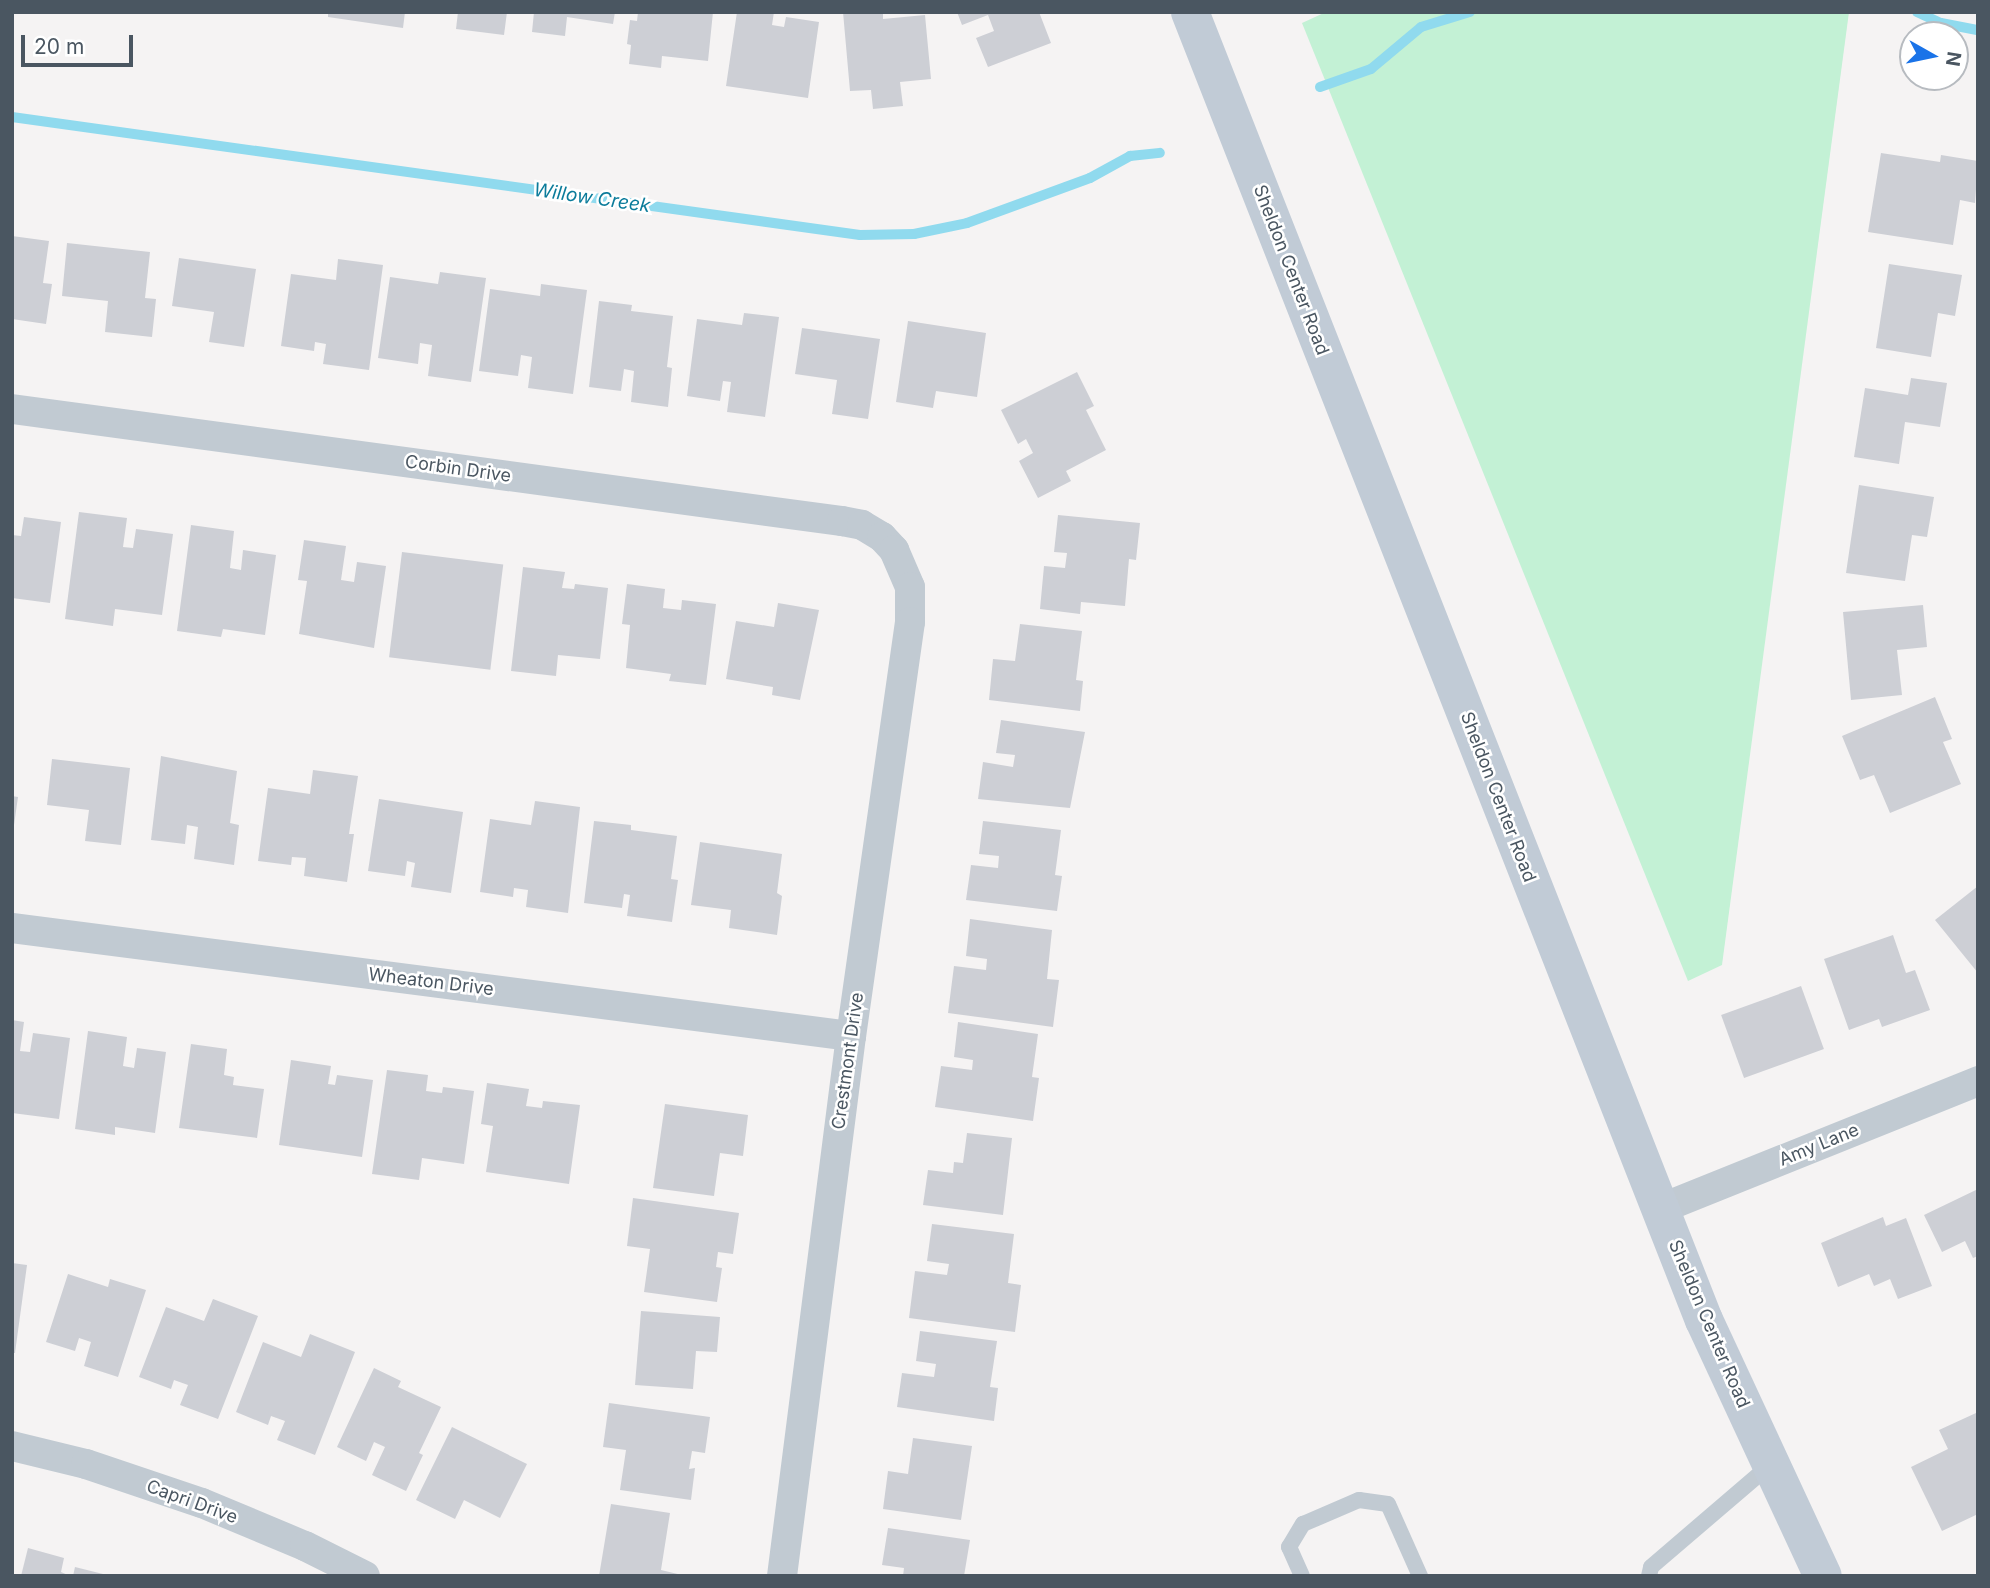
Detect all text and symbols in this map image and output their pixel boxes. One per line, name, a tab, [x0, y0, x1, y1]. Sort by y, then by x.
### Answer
scale bar	[24, 21, 136, 65]
north arrow	[1899, 21, 1969, 91]
text: 20 m	[34, 34, 84, 59]
text: N	[1941, 50, 1966, 68]
water label: Willow Creek	[532, 179, 652, 217]
street label: Sheldon Center Road	[1249, 182, 1333, 358]
street label: Corbin Drive	[404, 451, 512, 487]
street label: Sheldon Center Road	[1456, 709, 1540, 885]
street label: Wheaton Drive	[367, 964, 495, 1000]
street label: Crestmont Drive	[828, 991, 868, 1131]
street label: Amy Lane	[1776, 1119, 1862, 1171]
street label: Sheldon Center Road	[1664, 1237, 1754, 1411]
street label: Capri Drive	[143, 1476, 241, 1528]

